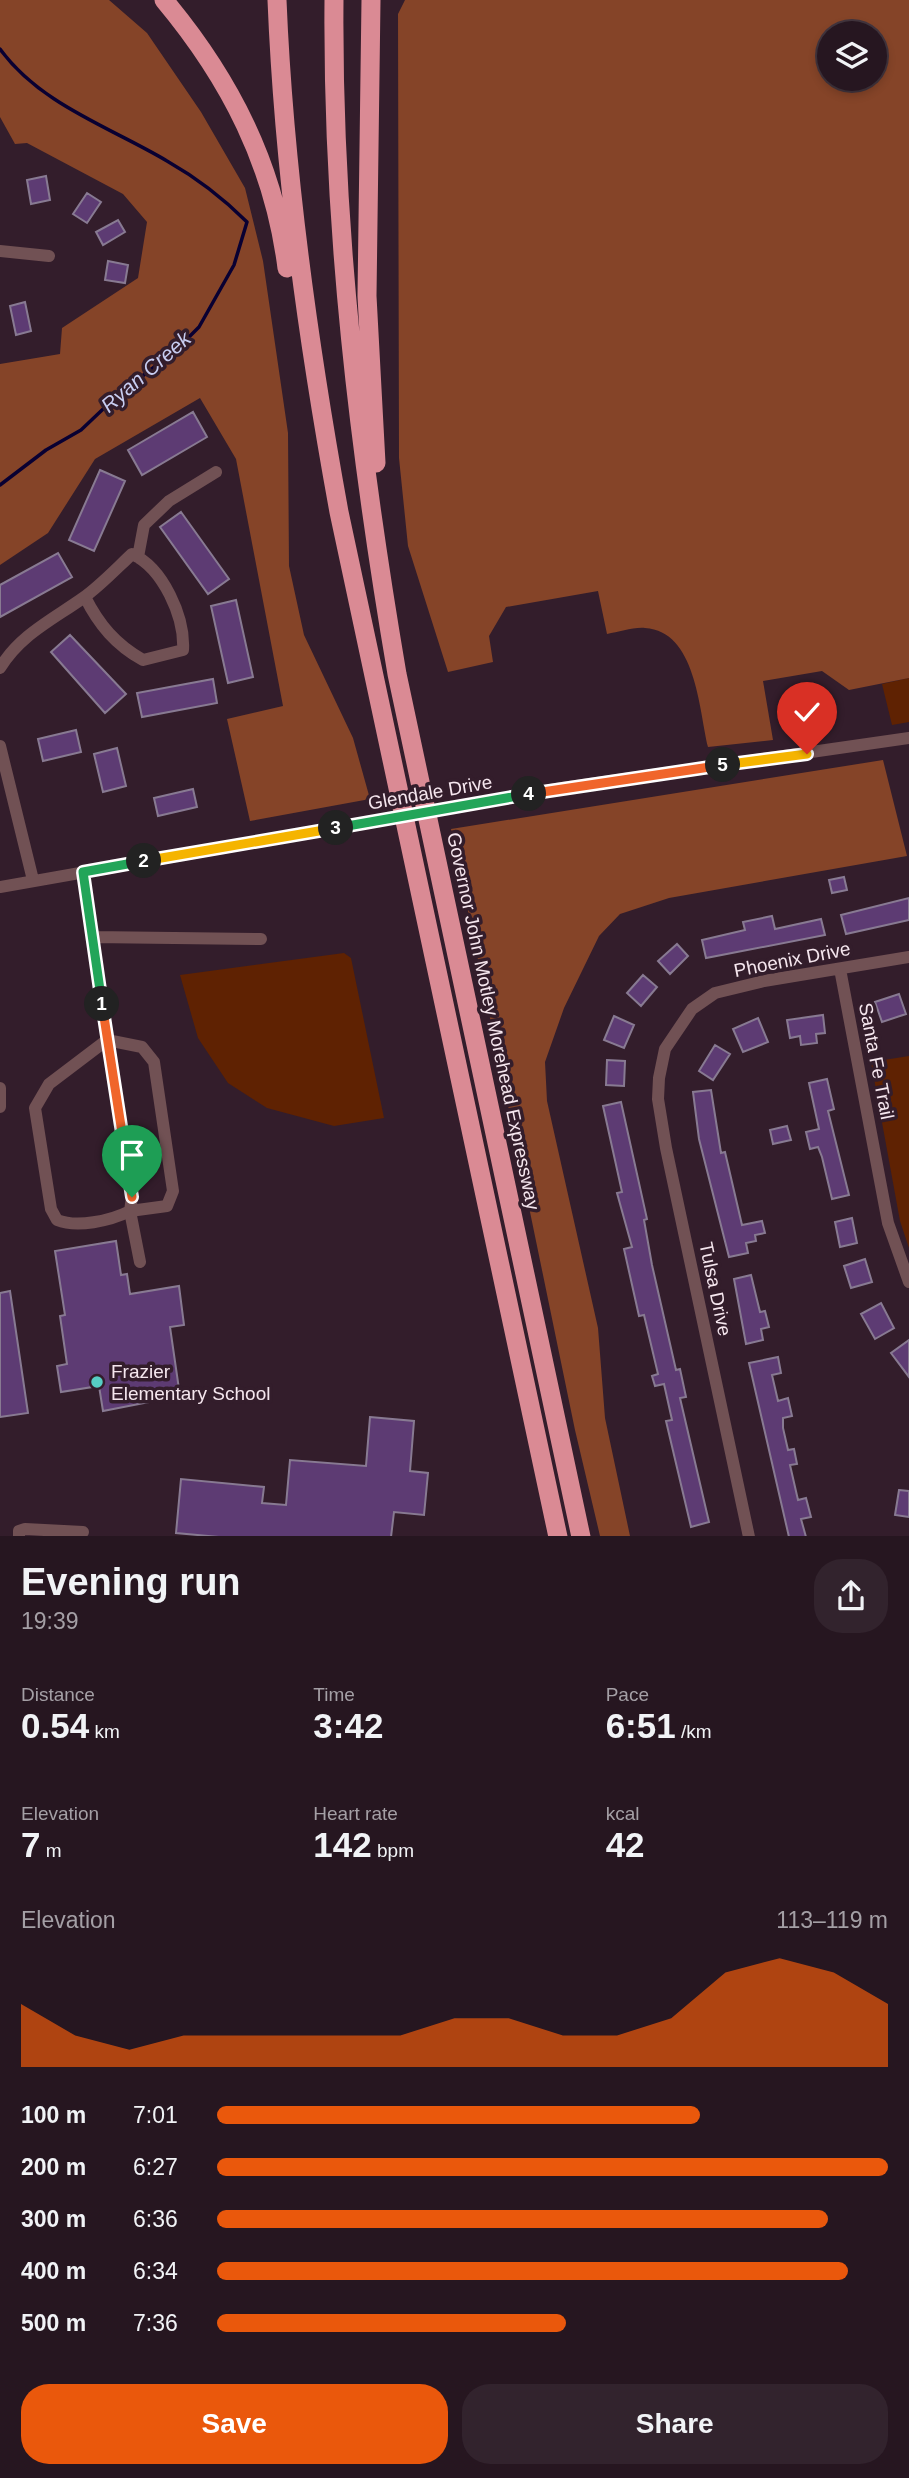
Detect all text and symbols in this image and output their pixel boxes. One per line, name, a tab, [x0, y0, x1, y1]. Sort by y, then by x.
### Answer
map controls	[817, 21, 887, 91]
button: layers	[817, 21, 887, 91]
water label: Ryan Creek	[96, 326, 196, 417]
pin	[777, 682, 837, 754]
icon: check	[788, 693, 826, 731]
pin: 5	[706, 748, 740, 782]
text: 5	[717, 754, 728, 775]
street label: Glendale Drive	[366, 771, 494, 814]
pin: 4	[512, 776, 546, 812]
text: 4	[523, 783, 534, 804]
pin: 3	[318, 810, 354, 846]
text: 3	[330, 817, 341, 838]
street label: Governor John Motley Morehead Expressway	[443, 830, 544, 1212]
pin: 2	[127, 844, 162, 878]
text: 2	[138, 850, 149, 871]
street label: Phoenix Drive	[732, 938, 852, 981]
pin: 1	[84, 986, 119, 1021]
text: 1	[96, 993, 107, 1014]
street label: Santa Fe Trail	[855, 1001, 898, 1121]
pin	[102, 1125, 162, 1197]
icon: arrive	[113, 1136, 151, 1174]
street label: Tulsa Drive	[695, 1240, 736, 1338]
place label: Frazier Elementary School	[111, 1361, 270, 1404]
marker: Frazier Elementary School	[89, 1374, 105, 1390]
button: share	[814, 1559, 888, 1633]
text: Evening run	[21, 1561, 241, 1603]
text: 19:39	[21, 1608, 79, 1634]
text: Distance	[21, 1684, 95, 1705]
text: Time	[313, 1684, 355, 1705]
text: Pace	[606, 1684, 649, 1705]
text: 0.54	[21, 1706, 89, 1745]
text: 3:42	[313, 1706, 383, 1745]
text: 6:51	[606, 1706, 676, 1745]
text: km	[89, 1721, 120, 1742]
text: /km	[676, 1721, 712, 1742]
text: Elevation	[21, 1803, 99, 1824]
text: Heart rate	[313, 1803, 398, 1824]
text: kcal	[606, 1803, 639, 1824]
text: 7	[21, 1825, 40, 1864]
text: 142	[313, 1825, 372, 1864]
text: 42	[606, 1825, 645, 1864]
text: m	[40, 1840, 62, 1861]
text: bpm	[372, 1840, 414, 1861]
text: Elevation	[21, 1907, 116, 1933]
text: 113–119 m	[776, 1907, 888, 1933]
text: 100 m	[21, 2102, 86, 2128]
text: 7:01	[133, 2102, 178, 2128]
text: 200 m	[21, 2154, 86, 2180]
text: 6:27	[133, 2154, 178, 2180]
text: 300 m	[21, 2206, 86, 2232]
text: 6:36	[133, 2206, 178, 2232]
text: 400 m	[21, 2258, 86, 2284]
text: 6:34	[133, 2258, 178, 2284]
text: 500 m	[21, 2310, 86, 2336]
text: 7:36	[133, 2310, 178, 2336]
button: Save	[21, 2384, 448, 2464]
button: Share	[462, 2384, 888, 2464]

